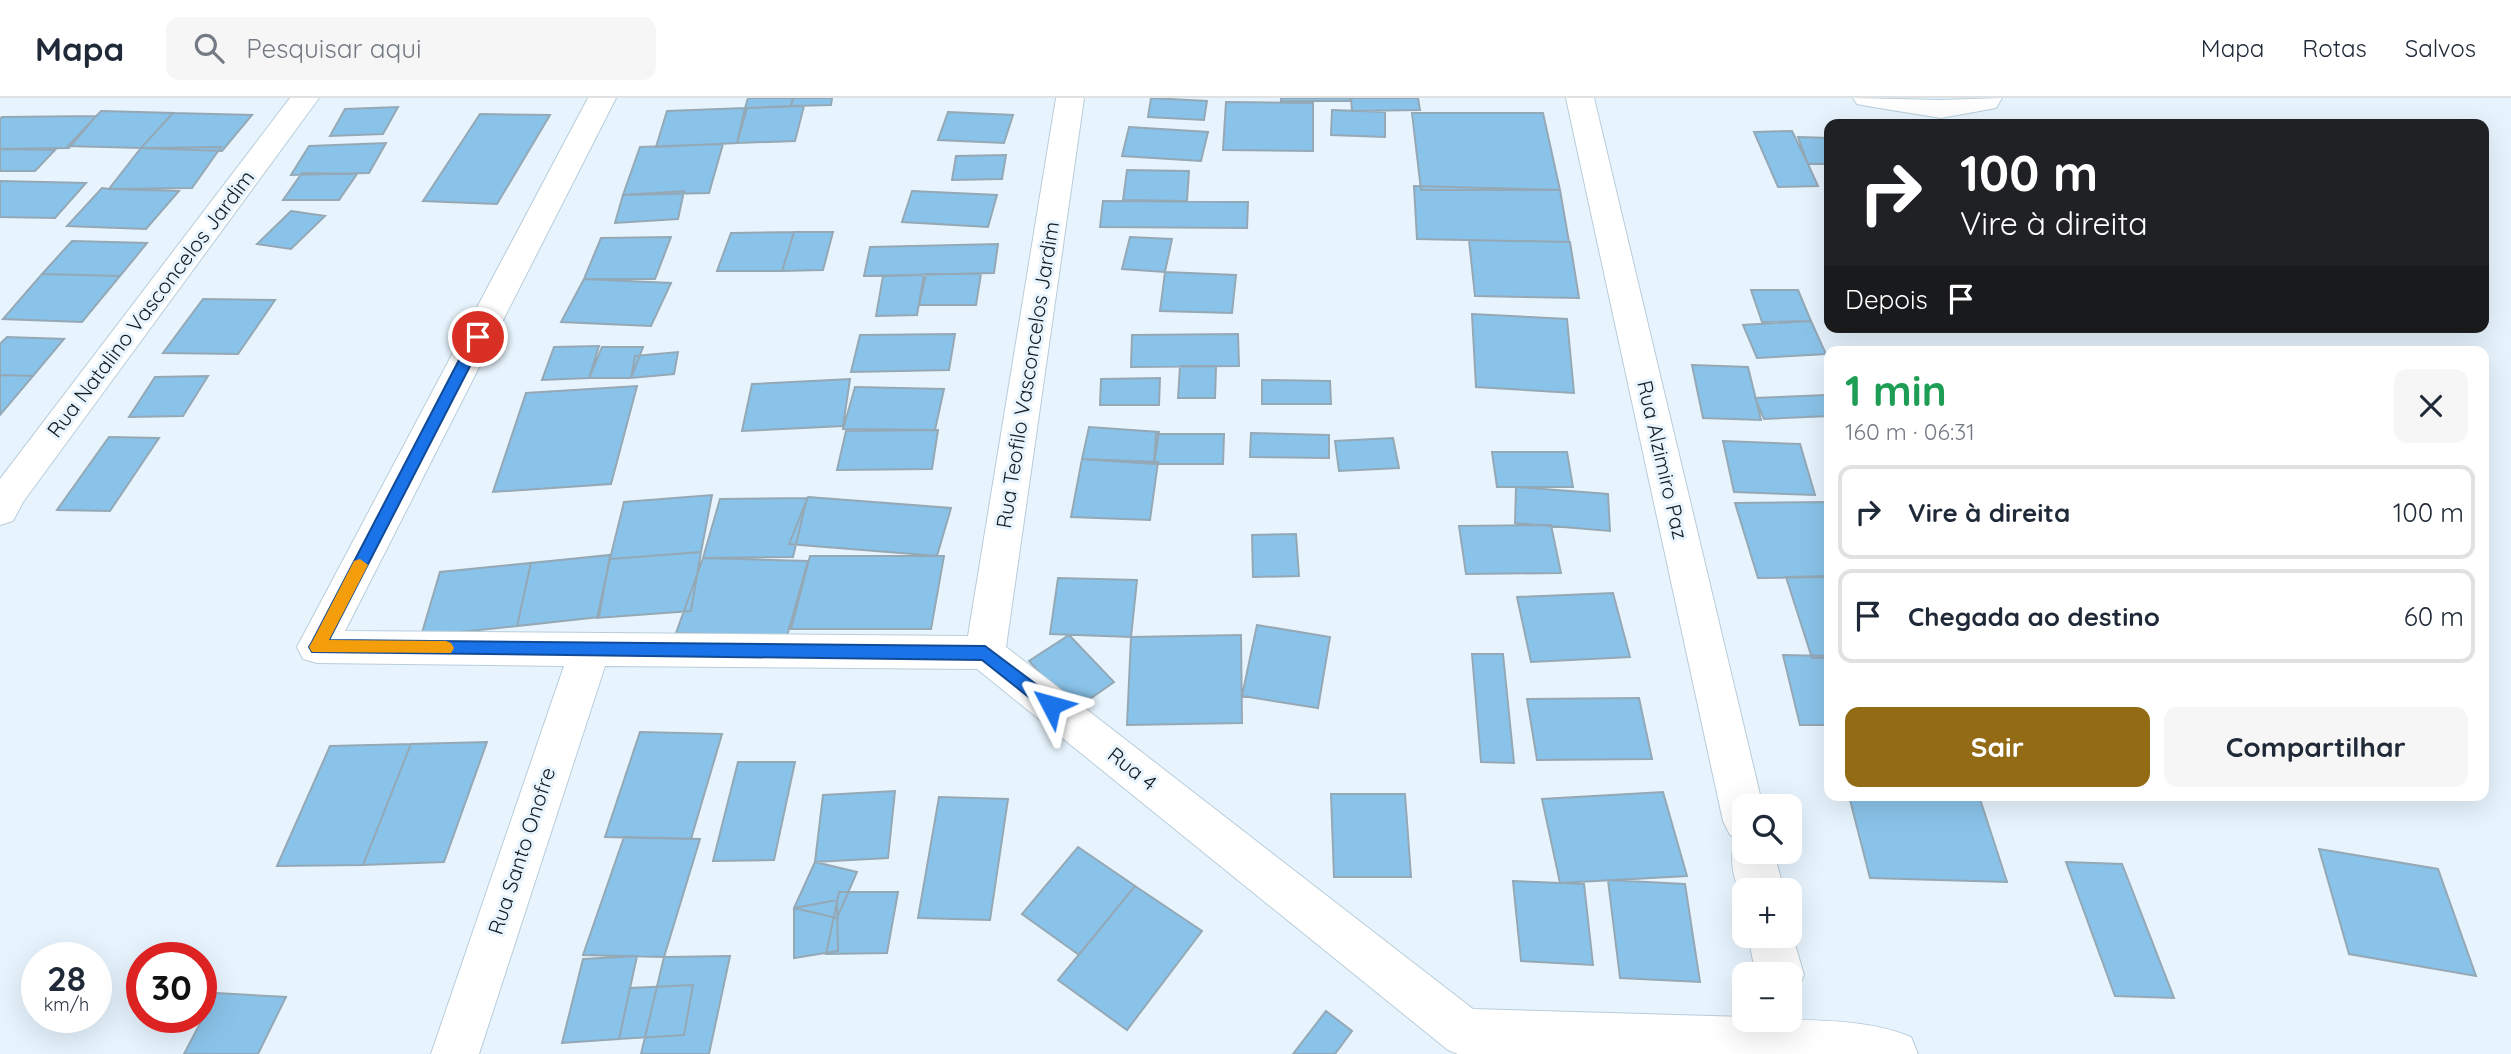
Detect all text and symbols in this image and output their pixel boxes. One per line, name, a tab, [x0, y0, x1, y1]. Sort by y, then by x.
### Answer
search box	[166, 17, 656, 80]
text: Mapa	[35, 28, 124, 69]
icon: search	[190, 29, 228, 67]
text: Pesquisar aqui	[246, 32, 422, 65]
text: Mapa	[2201, 33, 2264, 63]
text: Rotas	[2302, 33, 2367, 63]
text: Salvos	[2405, 33, 2476, 63]
text: 100 m	[1960, 142, 2098, 203]
icon: right	[1845, 147, 1936, 238]
street label: Rua Natalino Vasconcelos Jardim	[41, 164, 259, 442]
text: Vire à direita	[1960, 203, 2148, 243]
street label: Rua Teofilo Vasconcelos Jardim	[990, 220, 1064, 530]
icon: arrive	[1942, 280, 1980, 318]
text: Depois	[1845, 283, 1928, 316]
pin	[448, 307, 508, 367]
icon: arrive	[459, 318, 497, 356]
text: 1 min	[1845, 364, 1947, 417]
button: close	[2394, 369, 2468, 443]
street label: Rua Alzimiro Paz	[1632, 378, 1694, 542]
text: 160 m · 06:31	[1845, 417, 1975, 446]
icon: right	[1849, 493, 1887, 531]
text: Vire à direita	[1908, 496, 2070, 529]
text: 100 m	[2393, 496, 2464, 529]
icon: arrive	[1849, 597, 1887, 635]
text: Chegada ao destino	[1908, 600, 2160, 633]
text: 60 m	[2404, 600, 2464, 633]
position arrow	[1014, 668, 1088, 742]
button: Sair	[1845, 707, 2150, 787]
button: Compartilhar	[2164, 707, 2468, 787]
street label: Rua 4	[1103, 741, 1162, 795]
street label: Rua Santo Onofre	[482, 764, 560, 938]
map controls	[1732, 794, 1802, 1032]
button: search	[1732, 794, 1802, 864]
button: +	[1732, 878, 1802, 948]
speed limit sign: 30	[126, 942, 217, 1033]
text: 28	[47, 956, 86, 1000]
button: −	[1732, 962, 1802, 1032]
text: km/h	[44, 993, 89, 1016]

